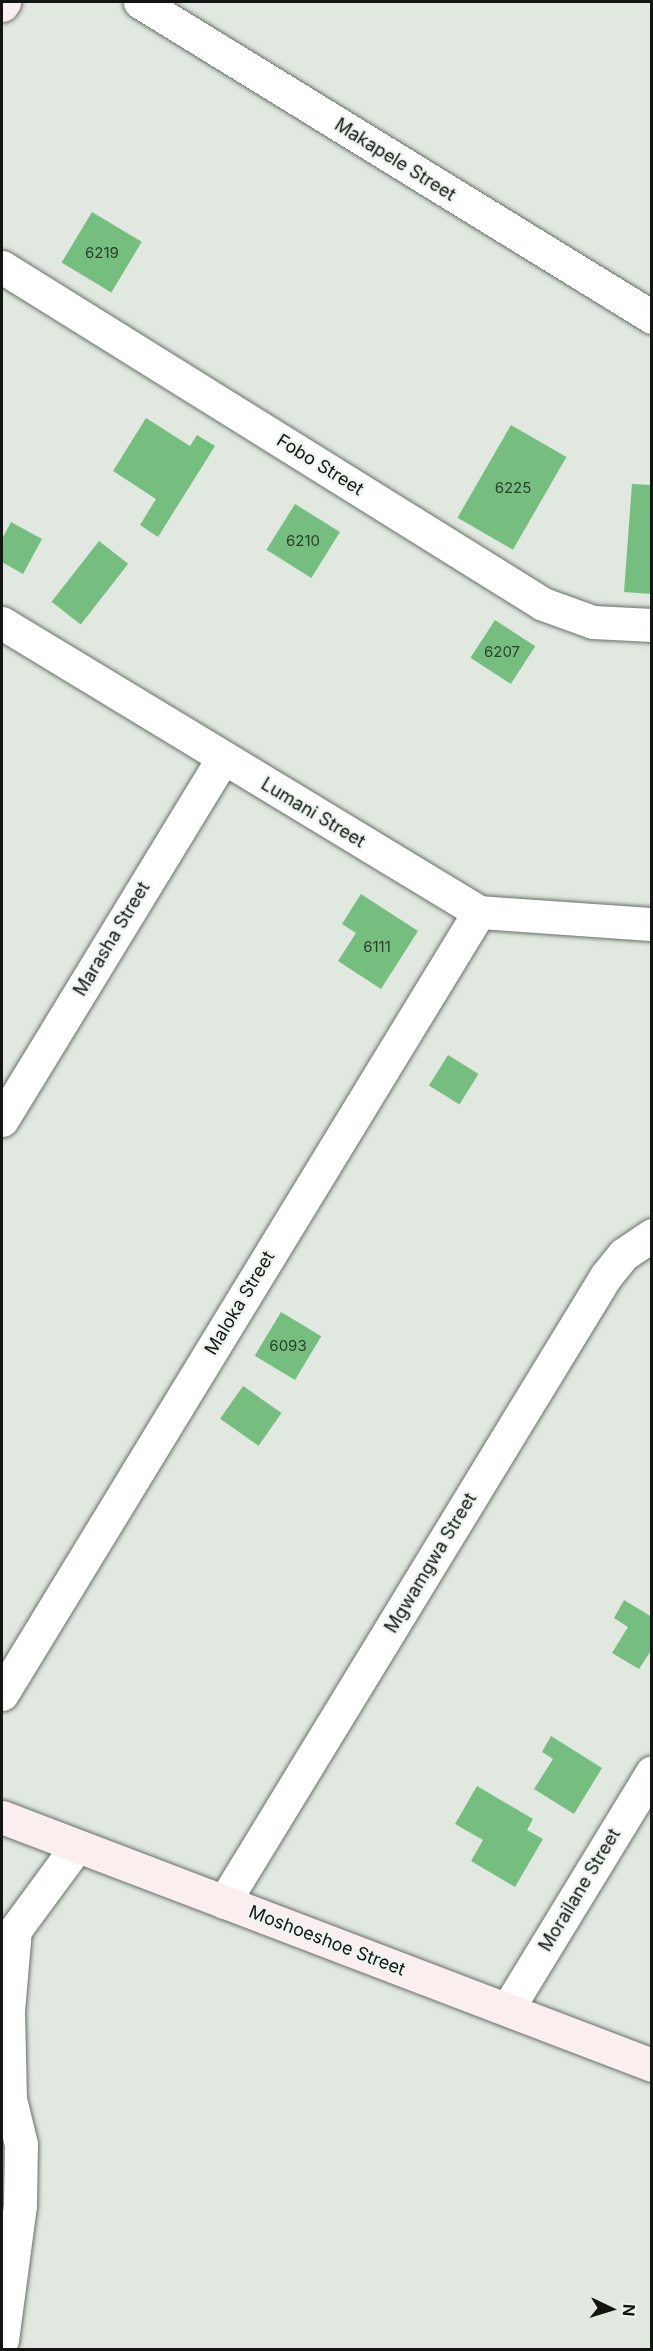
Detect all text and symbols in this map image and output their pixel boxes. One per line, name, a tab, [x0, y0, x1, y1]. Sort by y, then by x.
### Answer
street label: Makapele Street	[331, 114, 459, 206]
house number: 6219	[85, 244, 119, 262]
street label: Fobo Street	[273, 430, 367, 500]
house number: 6225	[495, 479, 531, 497]
house number: 6210	[286, 532, 320, 550]
house number: 6207	[484, 643, 520, 661]
street label: Lumani Street	[257, 773, 369, 853]
street label: Marasha Street	[69, 878, 155, 1000]
house number: 6111	[363, 938, 391, 956]
street label: Maloka Street	[201, 1247, 279, 1359]
house number: 6093	[269, 1337, 307, 1355]
street label: Mgwamgwa Street	[381, 1489, 481, 1637]
street label: Morailane Street	[535, 1825, 625, 1955]
street label: Moshoeshoe Street	[246, 1901, 408, 1981]
north arrow	[581, 2279, 641, 2339]
text: N	[619, 2303, 639, 2317]

